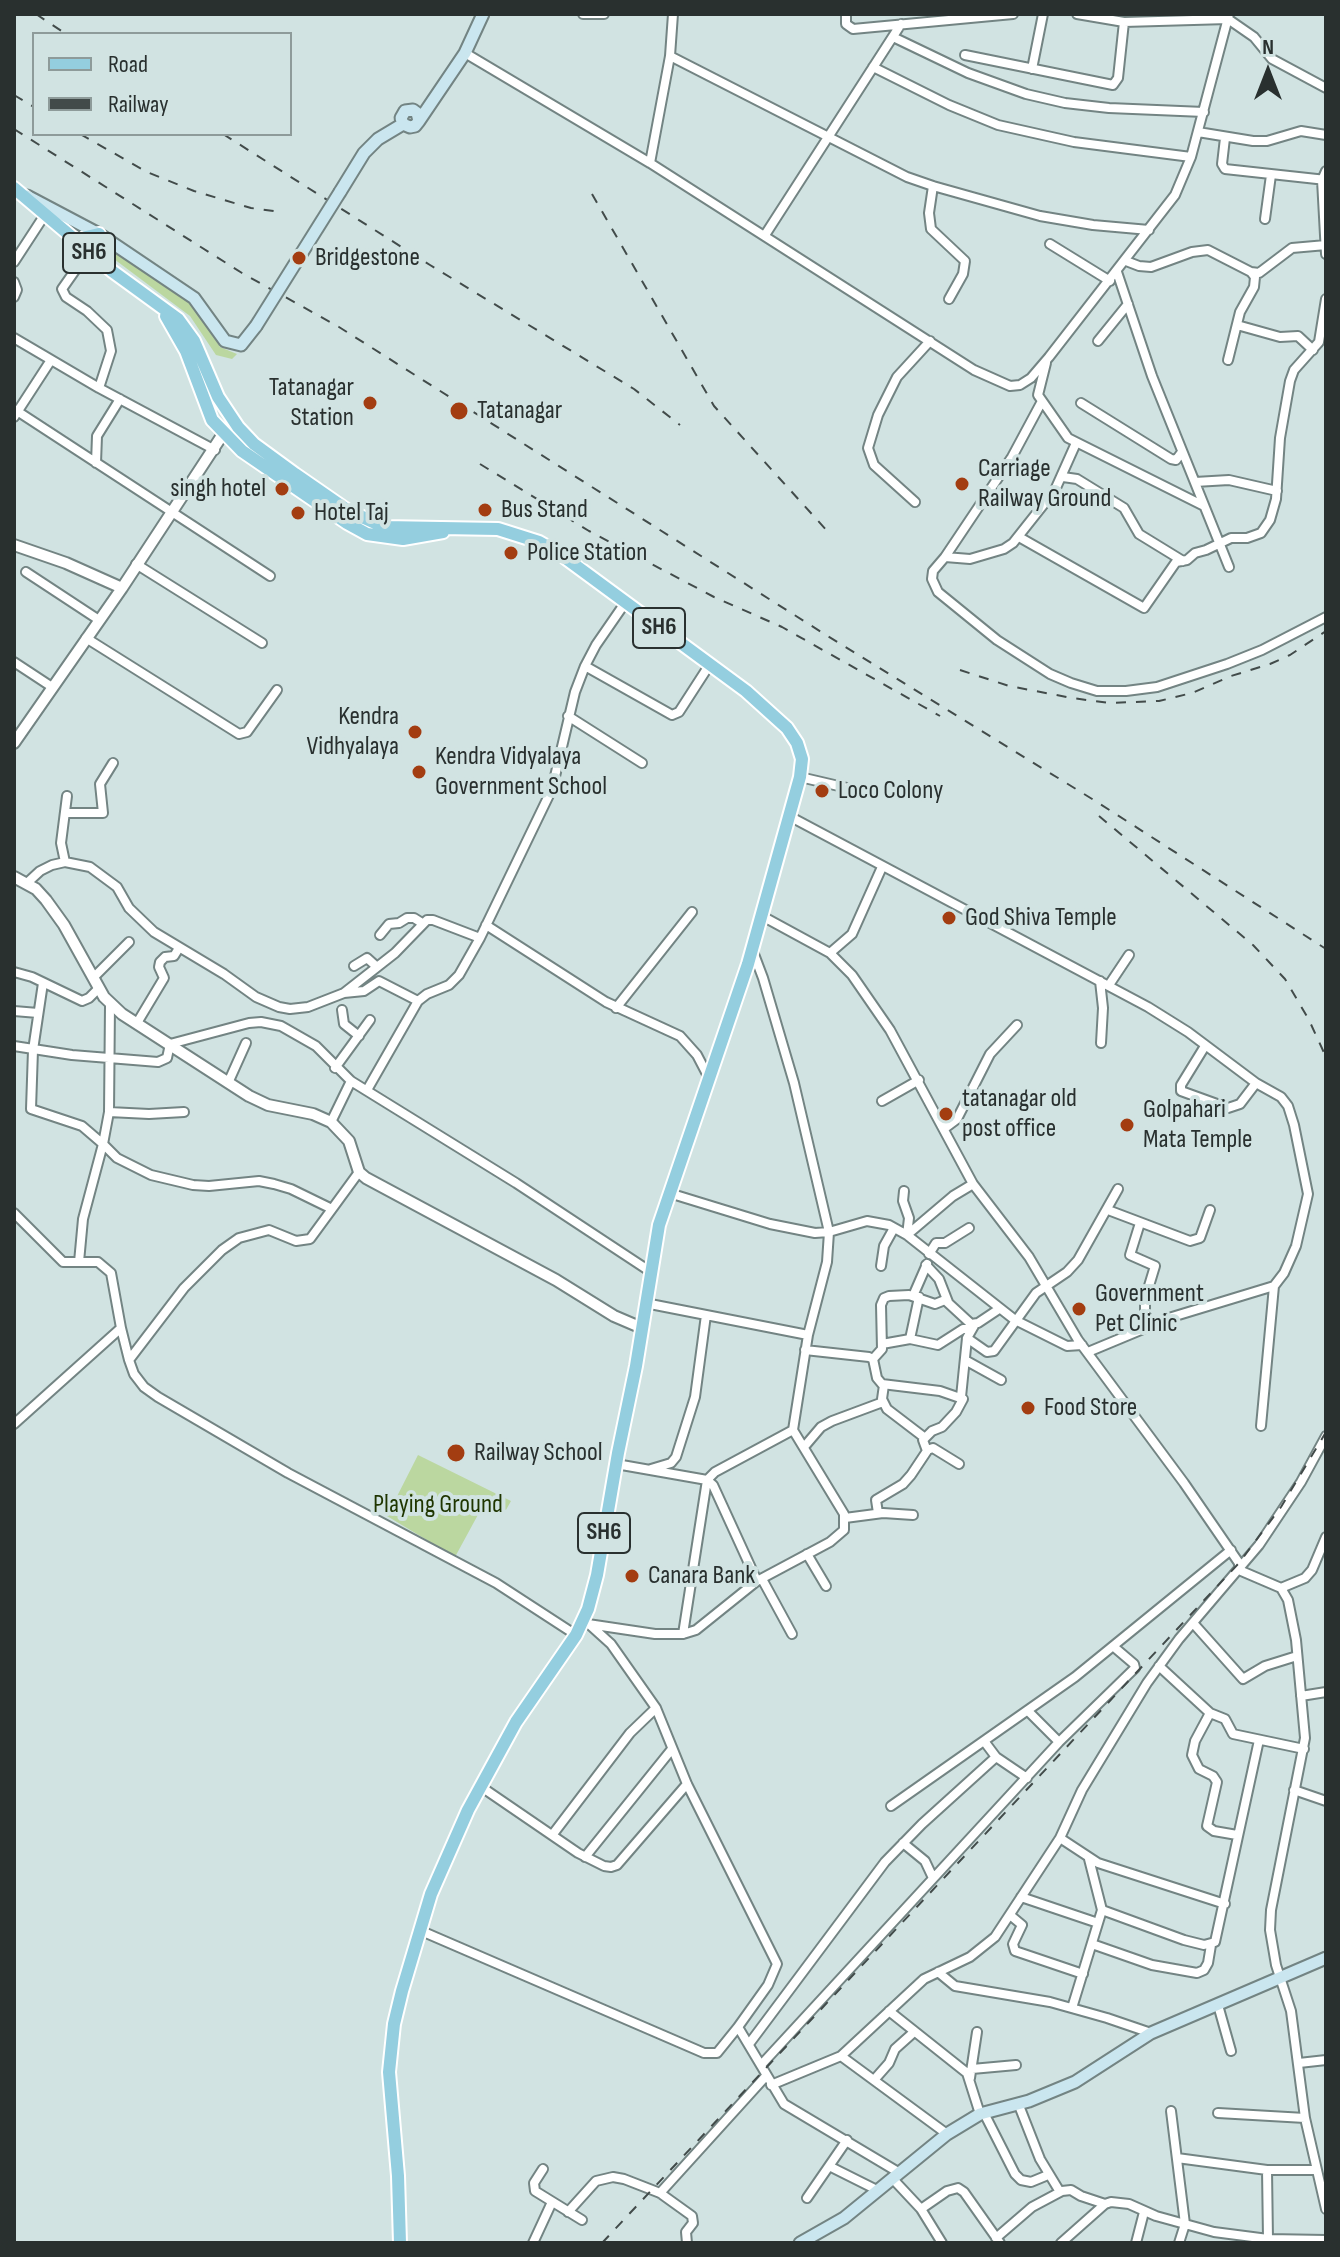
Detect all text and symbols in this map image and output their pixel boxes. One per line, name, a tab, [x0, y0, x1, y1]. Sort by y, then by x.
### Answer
legend	[32, 32, 292, 136]
north arrow	[1228, 32, 1308, 112]
text: N	[1262, 34, 1274, 61]
text: Road	[108, 50, 148, 79]
text: Railway	[108, 90, 168, 119]
road number: SH6	[63, 233, 115, 273]
place label: Bridgestone	[315, 242, 420, 274]
marker: Bridgestone	[290, 249, 308, 267]
place label: Tatanagar Station	[269, 372, 354, 434]
marker: Tatanagar Station	[361, 394, 379, 412]
place label: Tatanagar	[477, 395, 562, 427]
marker: Tatanagar	[448, 400, 470, 422]
place label: Carriage Railway Ground	[978, 453, 1111, 514]
place label: singh hotel	[170, 473, 266, 505]
marker: Carriage Railway Ground	[953, 475, 971, 493]
marker: singh hotel	[273, 480, 291, 498]
place label: Bus Stand	[501, 494, 588, 526]
place label: Hotel Taj	[314, 497, 389, 529]
marker: Bus Stand	[476, 501, 494, 519]
marker: Hotel Taj	[289, 504, 307, 522]
place label: Police Station	[527, 537, 647, 569]
marker: Police Station	[502, 544, 520, 562]
road number: SH6	[633, 608, 685, 648]
place label: Kendra Vidhyalaya	[307, 701, 399, 762]
marker: Kendra Vidhyalaya	[406, 723, 424, 741]
place label: Kendra Vidyalaya Government School	[435, 741, 607, 802]
marker: Kendra Vidyalaya Government School	[410, 763, 428, 781]
place label: Loco Colony	[838, 775, 943, 807]
marker: Loco Colony	[813, 782, 831, 800]
place label: God Shiva Temple	[965, 902, 1117, 934]
marker: God Shiva Temple	[940, 909, 958, 927]
place label: tatanagar old post office	[962, 1083, 1077, 1144]
place label: Golpahari Mata Temple	[1143, 1094, 1252, 1156]
marker: tatanagar old post office	[937, 1105, 955, 1123]
marker: Golpahari Mata Temple	[1118, 1116, 1136, 1134]
place label: Government Pet Clinic	[1095, 1278, 1204, 1340]
marker: Government Pet Clinic	[1070, 1300, 1088, 1318]
place label: Food Store	[1044, 1392, 1137, 1424]
marker: Food Store	[1019, 1399, 1037, 1417]
place label: Railway School	[474, 1437, 603, 1469]
marker: Railway School	[445, 1442, 467, 1464]
park label: Playing Ground	[373, 1489, 503, 1521]
road number: SH6	[578, 1513, 630, 1553]
place label: Canara Bank	[648, 1560, 755, 1592]
marker: Canara Bank	[623, 1567, 641, 1585]

